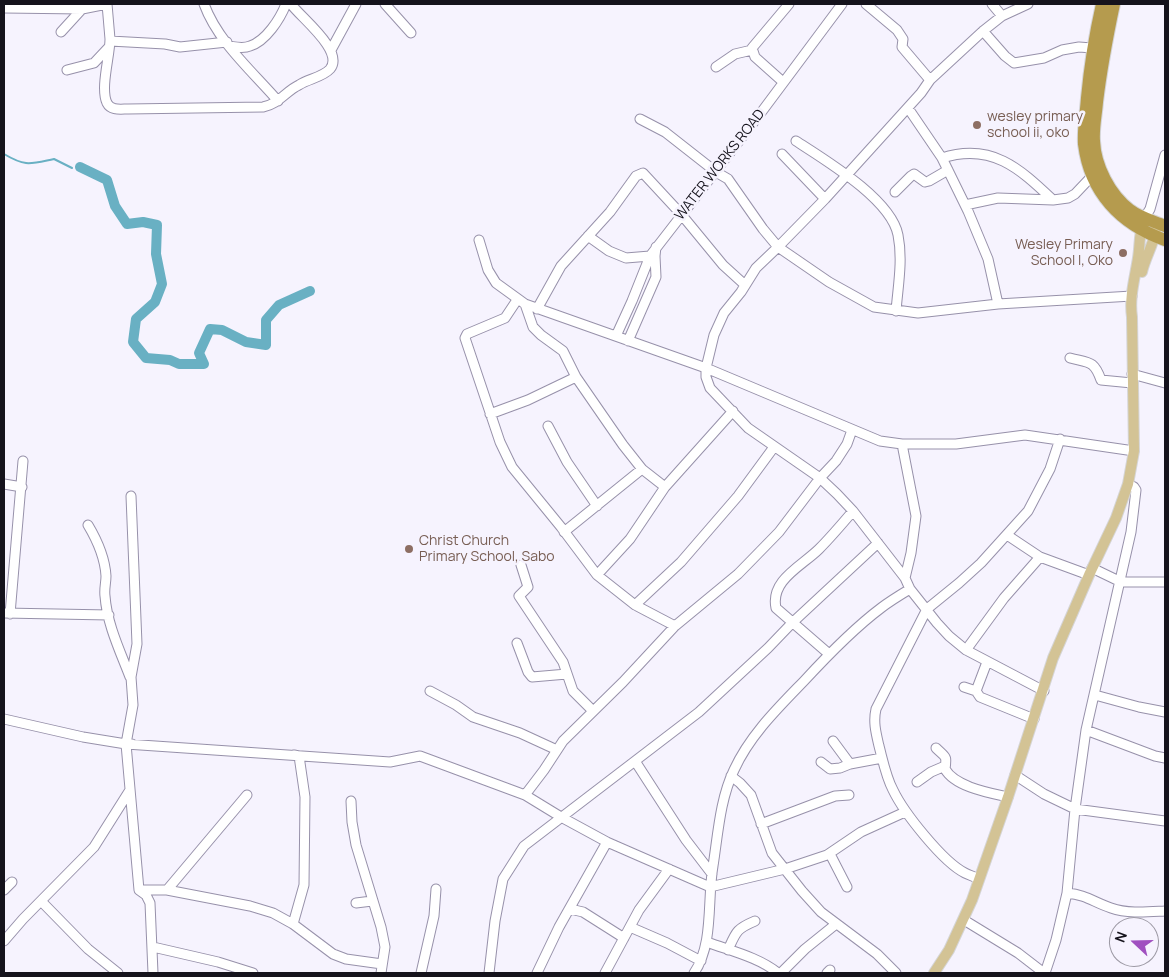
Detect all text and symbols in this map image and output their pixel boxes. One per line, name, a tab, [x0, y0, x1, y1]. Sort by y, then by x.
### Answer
street label: WATER WORKS ROAD	[671, 106, 769, 224]
place label: wesley primary school ii, oko	[987, 109, 1083, 142]
marker: wesley primary school ii, oko	[971, 119, 983, 131]
place label: Wesley Primary School I, Oko	[1015, 237, 1113, 270]
marker: Wesley Primary School I, Oko	[1117, 247, 1129, 259]
place label: Christ Church Primary School, Sabo	[419, 533, 555, 566]
marker: Christ Church Primary School, Sabo	[403, 543, 415, 555]
north arrow	[1109, 917, 1159, 967]
text: N	[1110, 929, 1131, 945]

